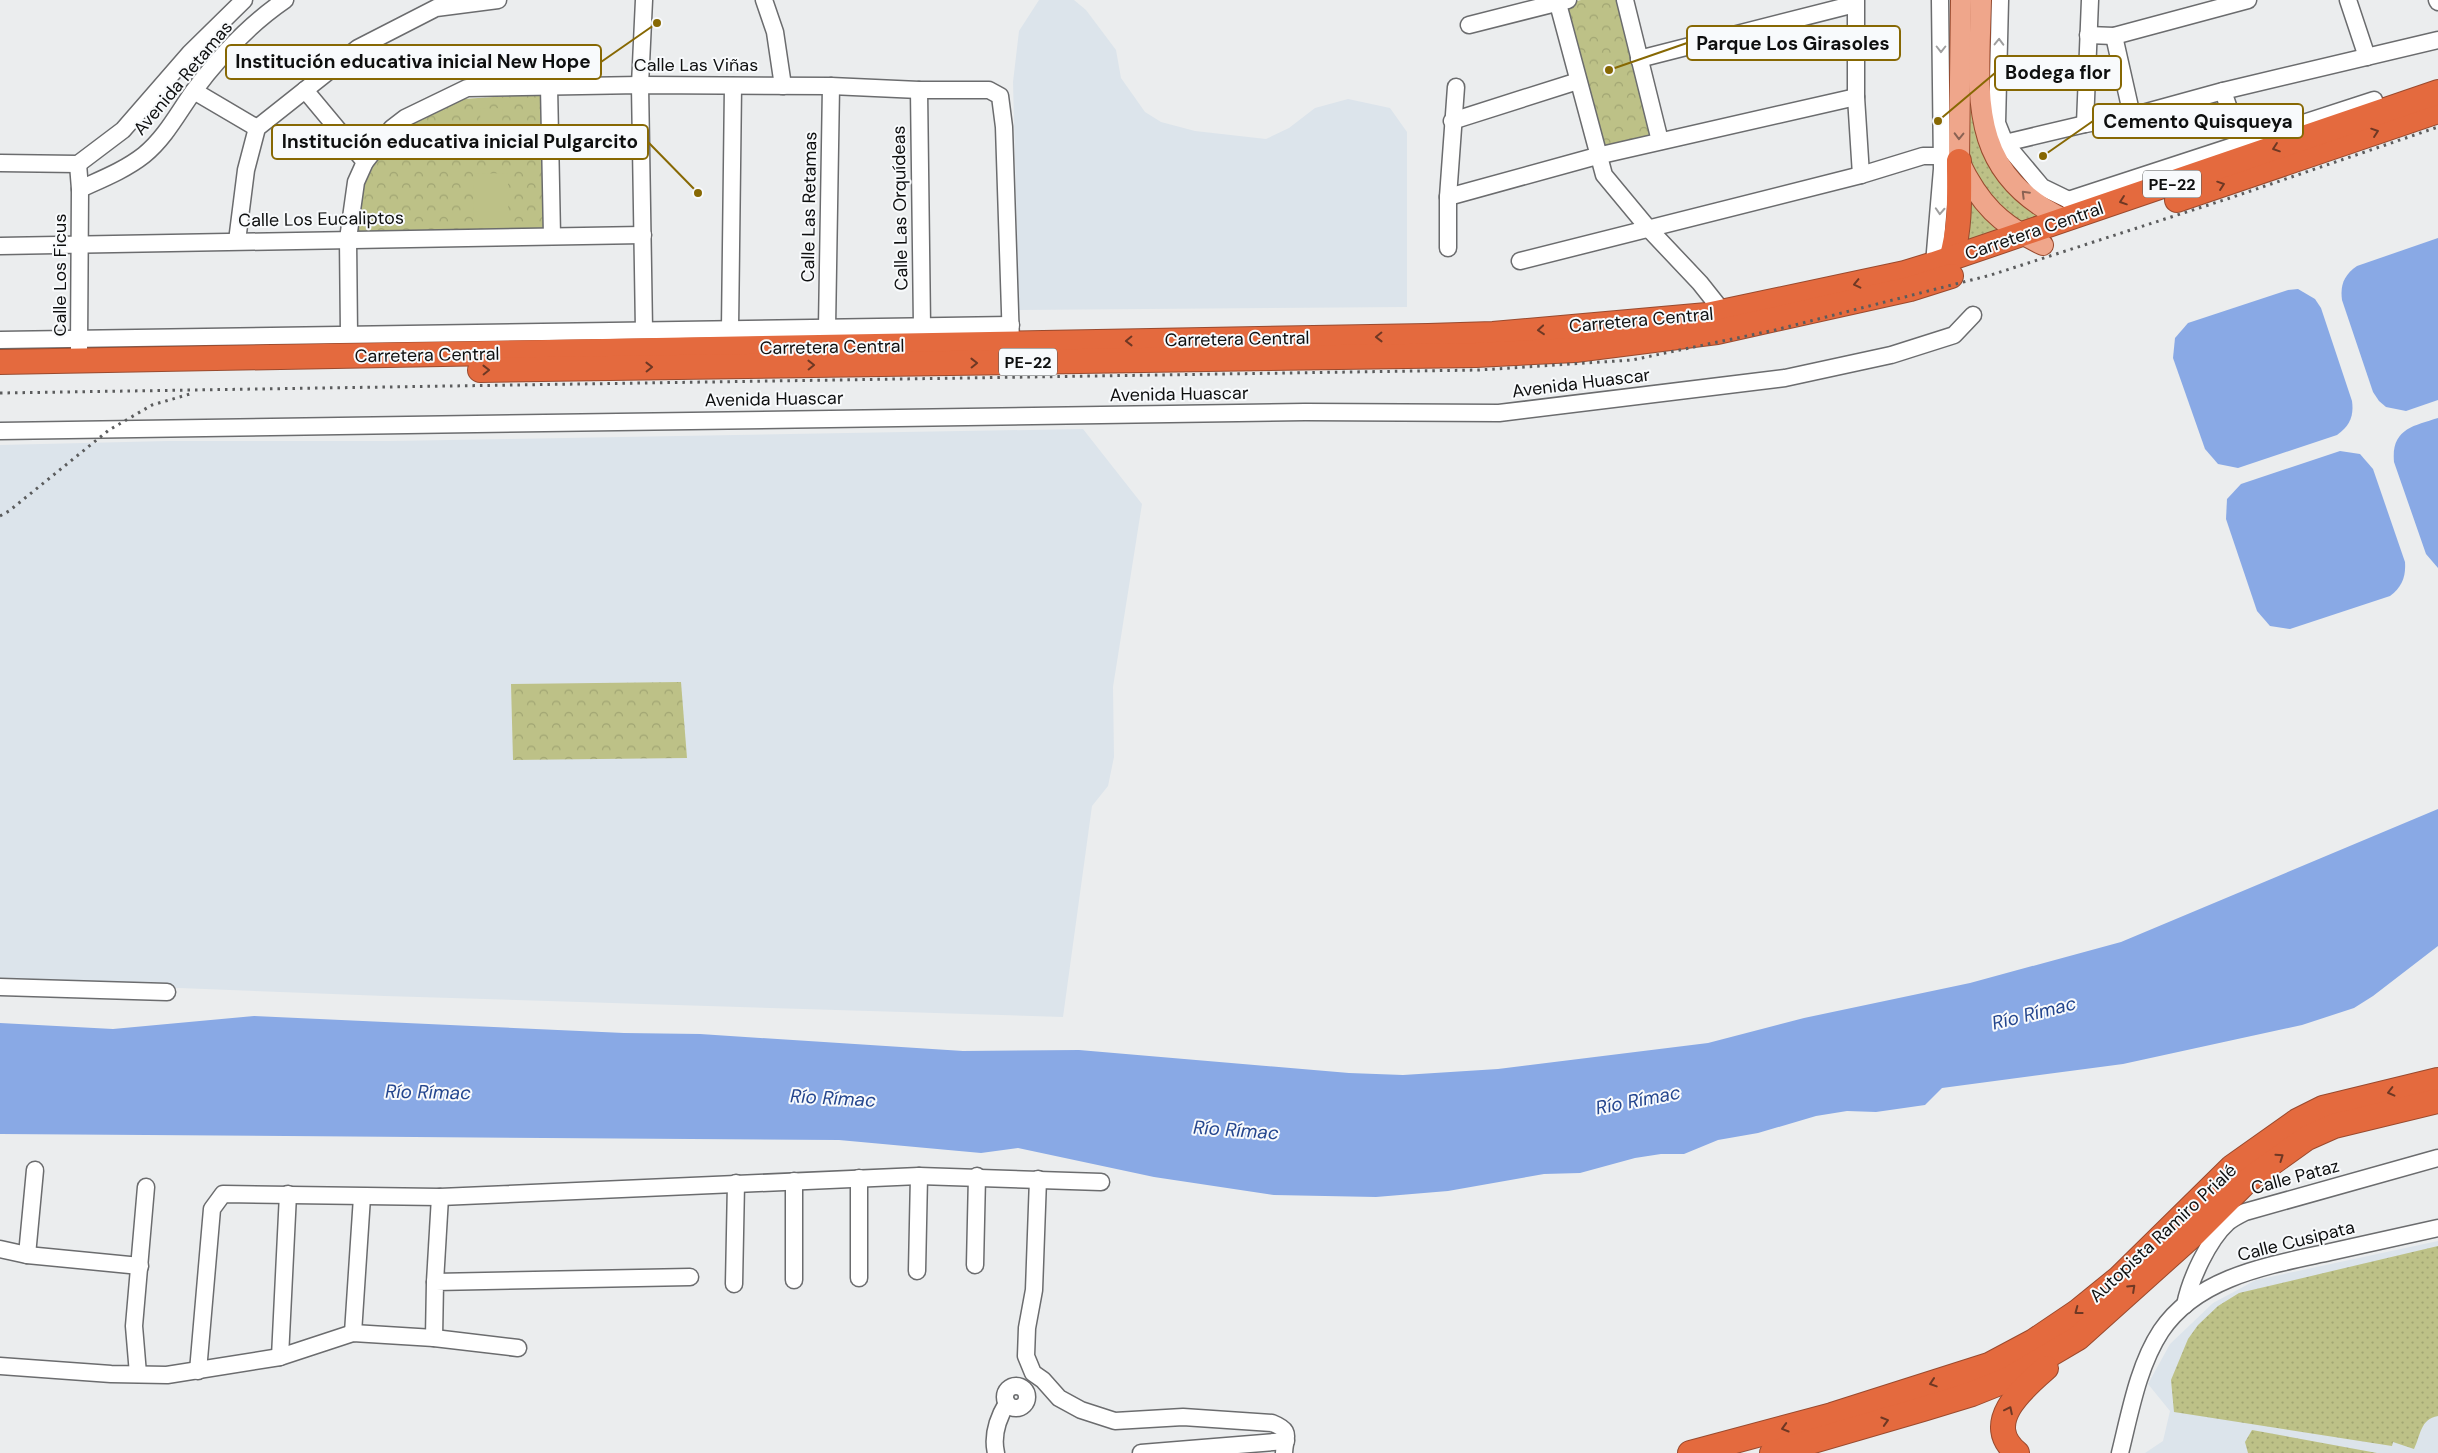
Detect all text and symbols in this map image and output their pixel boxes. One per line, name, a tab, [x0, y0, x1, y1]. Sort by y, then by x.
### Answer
street label: Avenida Retamas	[128, 16, 238, 140]
callout: Parque Los Girasoles	[1687, 26, 1900, 60]
text: Parque Los Girasoles	[1696, 31, 1890, 56]
one-way arrow	[1994, 37, 2004, 45]
callout: Institución educativa inicial New Hope	[226, 45, 601, 79]
one-way arrow	[1936, 45, 1946, 53]
text: Institución educativa inicial New Hope	[235, 49, 591, 74]
street label: Calle Las Viñas	[634, 53, 758, 77]
callout: Bodega flor	[1995, 56, 2121, 90]
text: Bodega flor	[2005, 60, 2111, 85]
callout: Cemento Quisqueya	[2093, 104, 2303, 138]
text: Cemento Quisqueya	[2103, 109, 2293, 134]
callout: Institución educativa inicial Pulgarcito	[272, 125, 648, 159]
street label: Calle Las Orquídeas	[887, 125, 913, 291]
one-way arrow	[2370, 128, 2379, 138]
text: Institución educativa inicial Pulgarcito	[282, 129, 638, 154]
street label: Calle Las Retamas	[796, 131, 822, 283]
one-way arrow	[1954, 132, 1964, 140]
one-way arrow	[2272, 142, 2281, 152]
road number: PE-22	[2143, 170, 2201, 198]
one-way arrow	[2217, 180, 2225, 190]
one-way arrow	[2022, 191, 2031, 200]
one-way arrow	[2119, 195, 2127, 205]
street label: Carretera Central	[1962, 196, 2106, 266]
street label: Calle Los Eucaliptos	[238, 206, 404, 232]
one-way arrow	[1934, 207, 1945, 215]
street label: Calle Los Ficus	[48, 214, 72, 336]
one-way arrow	[1853, 278, 1862, 289]
street label: Carretera Central	[1568, 302, 1714, 338]
one-way arrow	[1537, 324, 1545, 335]
street label: Carretera Central	[1164, 326, 1310, 352]
one-way arrow	[1375, 332, 1382, 342]
street label: Carretera Central	[759, 334, 905, 360]
one-way arrow	[1125, 335, 1133, 346]
street label: Carretera Central	[354, 342, 500, 368]
road number: PE-22	[999, 348, 1057, 376]
one-way arrow	[970, 358, 978, 368]
one-way arrow	[808, 360, 815, 370]
one-way arrow	[645, 362, 653, 372]
street label: Avenida Huascar	[1511, 363, 1652, 403]
one-way arrow	[482, 364, 490, 375]
street label: Avenida Huascar	[1109, 381, 1249, 407]
street label: Avenida Huascar	[704, 386, 844, 412]
water label: Río Rímac	[1989, 990, 2079, 1036]
water label: Río Rímac	[385, 1079, 471, 1105]
water label: Río Rímac	[1593, 1080, 1683, 1120]
water label: Río Rímac	[789, 1083, 877, 1113]
one-way arrow	[2386, 1086, 2395, 1097]
water label: Río Rímac	[1192, 1115, 1280, 1145]
street label: Calle Pataz	[2248, 1154, 2342, 1200]
one-way arrow	[2274, 1155, 2283, 1163]
street label: Autopista Ramiro Prialé	[2084, 1158, 2242, 1308]
street label: Calle Cusipata	[2235, 1215, 2357, 1267]
one-way arrow	[2127, 1285, 2136, 1294]
one-way arrow	[2075, 1306, 2084, 1314]
one-way arrow	[1929, 1377, 1938, 1387]
one-way arrow	[2002, 1406, 2012, 1415]
one-way arrow	[1880, 1416, 1889, 1426]
one-way arrow	[1782, 1423, 1790, 1433]

